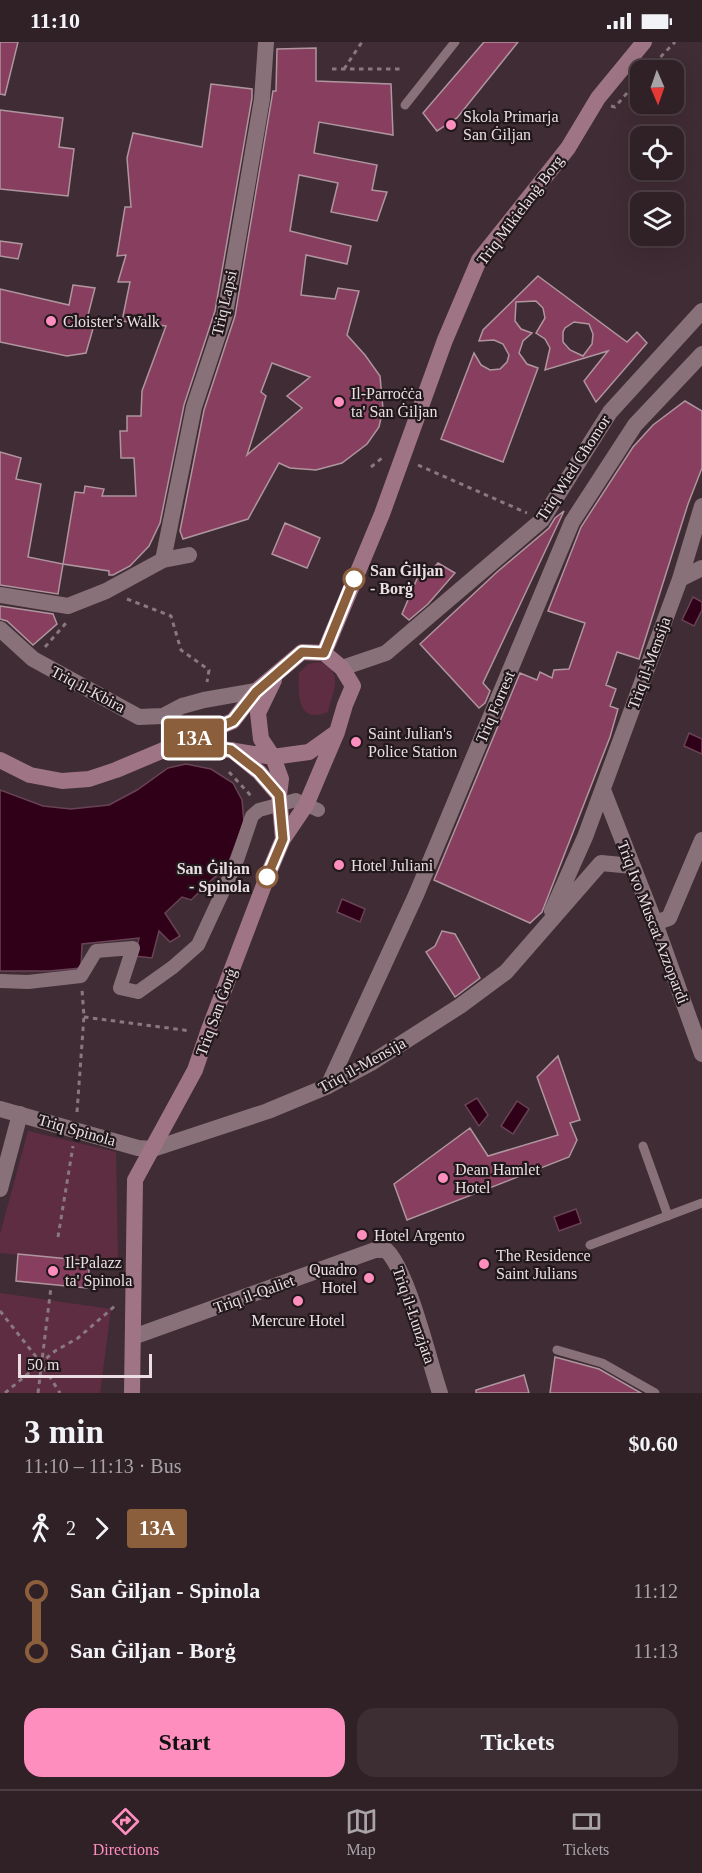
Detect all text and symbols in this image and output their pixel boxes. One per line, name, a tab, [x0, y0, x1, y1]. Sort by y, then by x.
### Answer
text: 11:10	[30, 8, 80, 33]
north arrow	[630, 60, 684, 114]
map controls	[630, 60, 684, 246]
place label: Skola Primarja San Ġiljan	[463, 108, 559, 144]
marker: Skola Primarja San Ġiljan	[444, 118, 458, 132]
button: locate	[630, 126, 684, 180]
street label: Triq Mikielanġ Borg	[473, 152, 567, 269]
button: layers	[630, 192, 684, 246]
street label: Triq Lapsi	[208, 268, 241, 338]
place label: Cloister's Walk	[63, 313, 160, 330]
marker: Cloister's Walk	[44, 314, 58, 328]
place label: Il-Parroċċa ta' San Ġiljan	[351, 385, 437, 421]
marker: Il-Parroċċa ta' San Ġiljan	[332, 395, 346, 409]
street label: Triq Wied Għomor	[533, 412, 615, 524]
place label: San Ġiljan - Borġ	[370, 561, 443, 598]
marker: San Ġiljan - Borġ	[343, 568, 365, 590]
street label: Triq il-Mensija	[624, 615, 674, 712]
street label: Triq il-Kbira	[47, 662, 128, 717]
street label: Triq Forrest	[472, 668, 519, 746]
line badge: 13A	[160, 718, 228, 758]
place label: Saint Julian's Police Station	[368, 725, 457, 760]
text: 13A	[176, 726, 212, 750]
marker: Saint Julian's Police Station	[349, 735, 363, 749]
street label: Triq Ivo Muscat Azzopardi	[613, 838, 692, 1007]
place label: Hotel Juliani	[351, 857, 434, 874]
marker: Hotel Juliani	[332, 858, 346, 872]
place label: San Ġiljan - Spinola	[177, 859, 250, 896]
marker: San Ġiljan - Spinola	[256, 866, 278, 888]
street label: Triq San Ġorġ	[192, 966, 241, 1058]
street label: Triq il-Mensija	[316, 1034, 409, 1097]
street label: Triq Spinola	[36, 1111, 118, 1150]
place label: Dean Hamlet Hotel	[455, 1161, 540, 1196]
marker: Dean Hamlet Hotel	[436, 1171, 450, 1185]
place label: Hotel Argento	[374, 1227, 465, 1245]
marker: Hotel Argento	[355, 1228, 369, 1242]
place label: The Residence Saint Julians	[496, 1247, 591, 1282]
place label: Il-Palazz ta' Spinola	[65, 1254, 132, 1290]
marker: The Residence Saint Julians	[477, 1257, 491, 1271]
place label: Quadro Hotel	[309, 1261, 358, 1296]
marker: Il-Palazz ta' Spinola	[46, 1264, 60, 1278]
street label: Triq il-Lunzjata	[389, 1264, 439, 1366]
street label: Triq il-Qaliet	[211, 1271, 297, 1317]
marker: Quadro Hotel	[362, 1271, 376, 1285]
marker: Mercure Hotel	[291, 1294, 305, 1308]
place label: Mercure Hotel	[251, 1312, 345, 1329]
scale bar	[18, 1351, 152, 1378]
text: 50 m	[27, 1356, 59, 1373]
text: 3 min	[24, 1414, 104, 1450]
text: $0.60	[629, 1431, 678, 1456]
text: 11:10 – 11:13 · Bus	[24, 1455, 181, 1477]
icon: walk	[24, 1512, 57, 1545]
icon: forward	[85, 1512, 118, 1545]
text: 13A	[139, 1516, 175, 1540]
text: 2	[66, 1517, 76, 1539]
text: San Ġiljan - Spinola	[70, 1578, 260, 1603]
text: 11:12	[633, 1580, 678, 1602]
text: San Ġiljan - Borġ	[70, 1638, 236, 1663]
text: 11:13	[633, 1640, 678, 1662]
button: Start	[24, 1708, 345, 1777]
button: Tickets	[357, 1708, 678, 1777]
tab: Directions	[93, 1805, 159, 1859]
tab: Map	[345, 1805, 378, 1859]
tab: Tickets	[563, 1805, 609, 1859]

